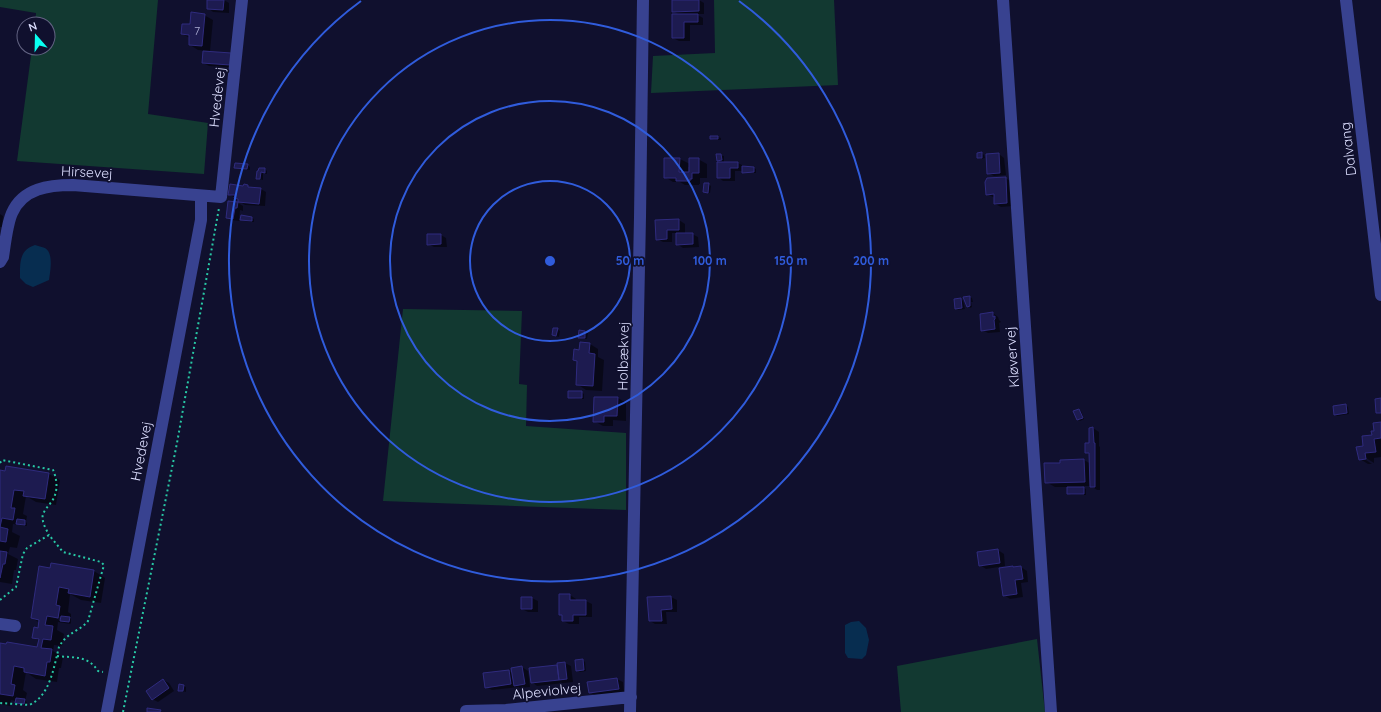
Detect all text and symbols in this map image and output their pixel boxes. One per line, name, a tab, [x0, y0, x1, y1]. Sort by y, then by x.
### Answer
north arrow	[16, 16, 56, 56]
text: N	[26, 19, 39, 35]
house number: 7	[194, 23, 200, 38]
street label: Hvedevej	[205, 66, 229, 128]
street label: Dalvang	[1336, 121, 1360, 177]
street label: Hirsevej	[61, 162, 113, 182]
text: 50 m	[616, 253, 644, 268]
text: 100 m	[693, 253, 727, 268]
text: 150 m	[774, 253, 808, 268]
text: 200 m	[853, 253, 889, 268]
centre of rings	[543, 254, 557, 268]
street label: Holbækvej	[613, 321, 633, 391]
street label: Kløvervej	[1001, 326, 1023, 388]
street label: Hvedevej	[126, 419, 156, 483]
street label: Alpeviolvej	[512, 678, 582, 704]

